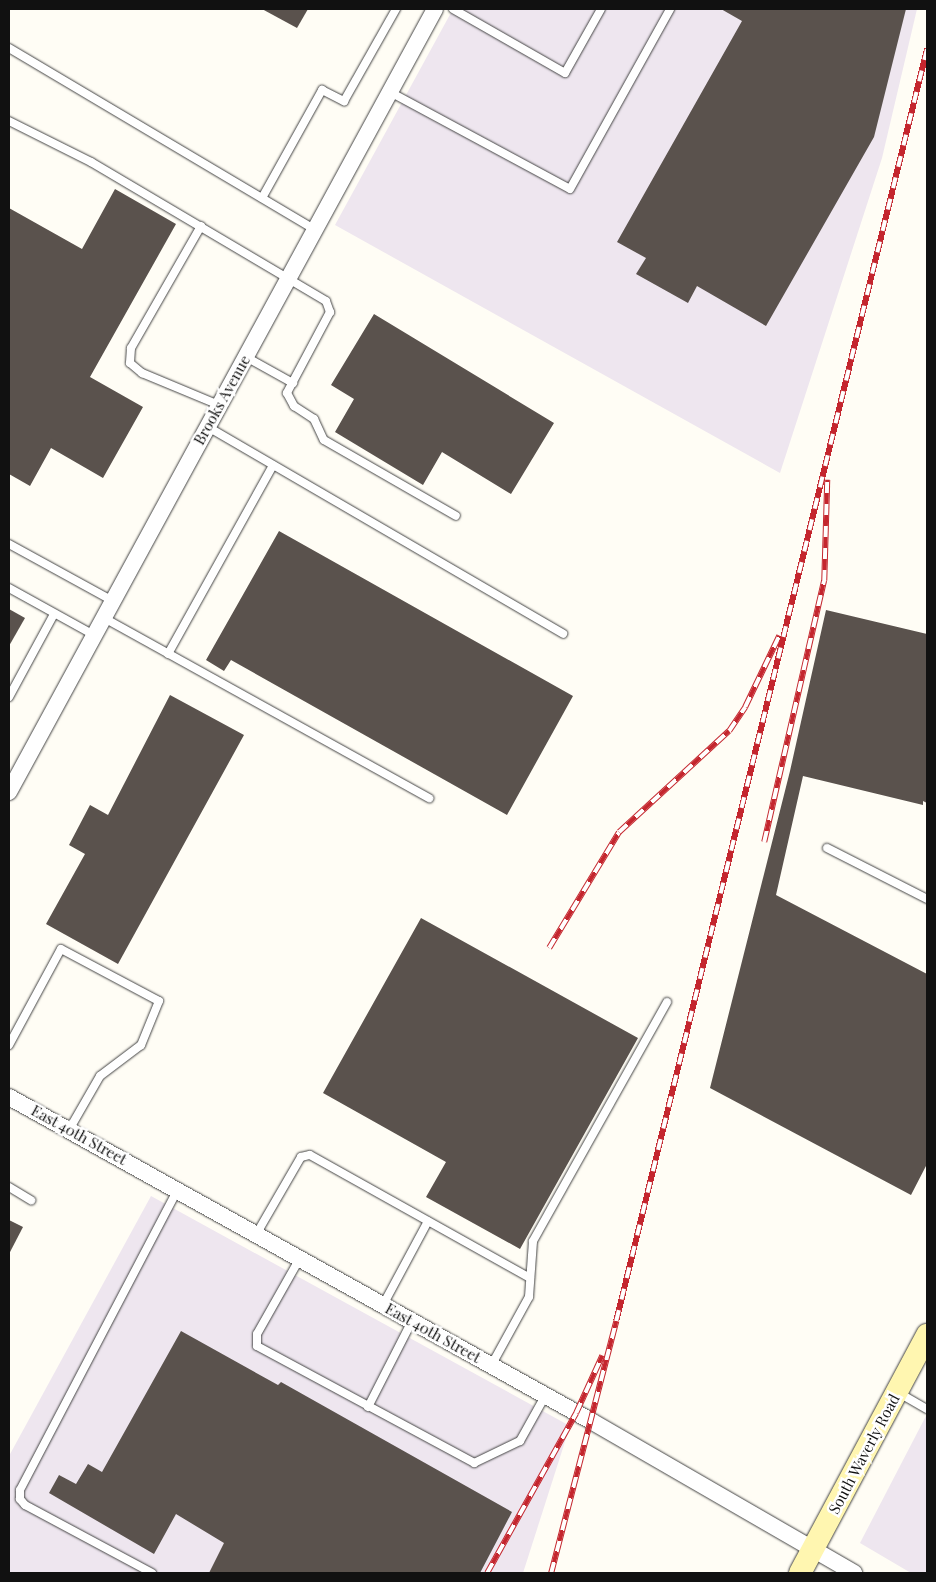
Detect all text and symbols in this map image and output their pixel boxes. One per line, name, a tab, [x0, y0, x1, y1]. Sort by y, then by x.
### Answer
street label: Brooks Avenue	[190, 352, 254, 448]
street label: East 40th Street	[28, 1101, 130, 1169]
street label: East 40th Street	[382, 1299, 484, 1367]
street label: South Waverly Road	[825, 1391, 903, 1517]

